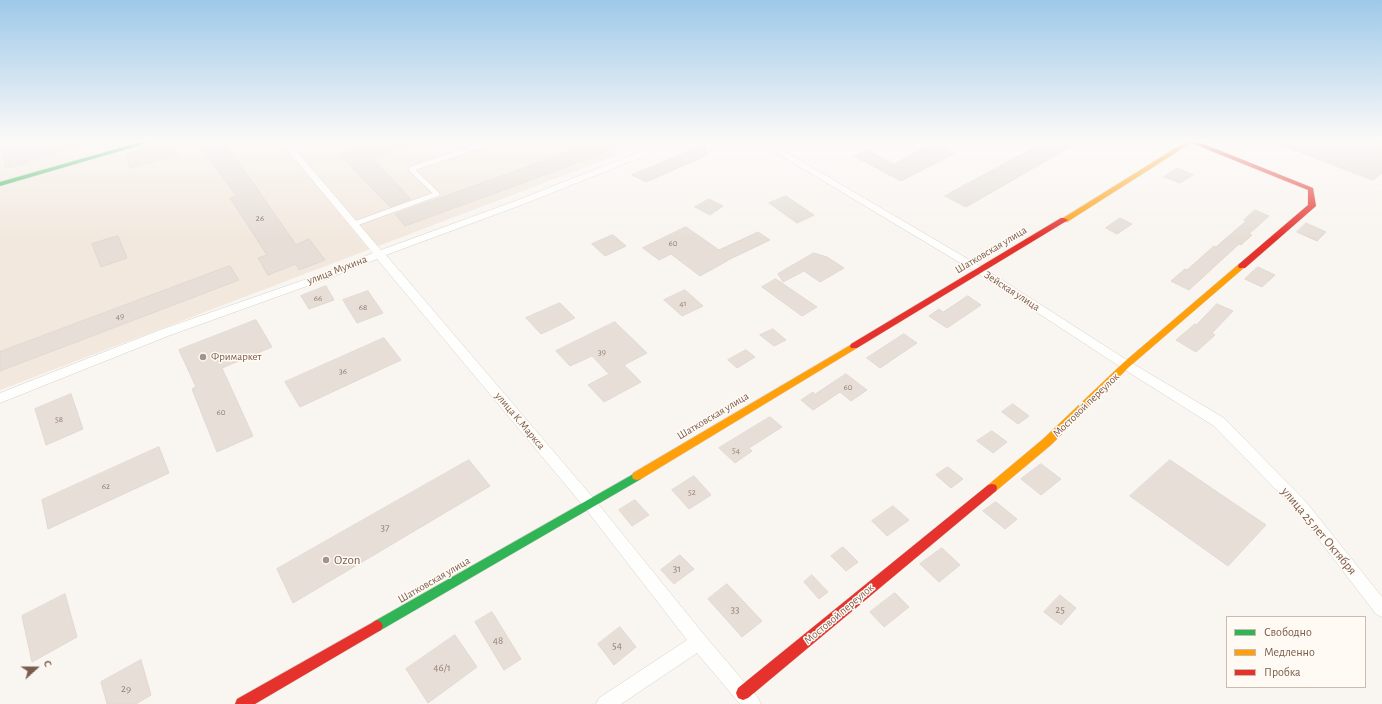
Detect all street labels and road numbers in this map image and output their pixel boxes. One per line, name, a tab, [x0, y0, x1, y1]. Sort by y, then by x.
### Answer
street label: Шатковская улица	[953, 223, 1029, 277]
street label: улица Мухина	[305, 253, 369, 287]
street label: Зейская улица	[982, 268, 1042, 314]
street label: Мостовой переулок	[1050, 370, 1122, 440]
street label: Шатковская улица	[675, 389, 751, 443]
street label: улица К.Маркса	[492, 390, 548, 452]
street label: улица 25 лет Октября	[1278, 484, 1360, 578]
street label: Шатковская улица	[396, 554, 472, 606]
street label: Мостовой переулок	[801, 581, 877, 647]

